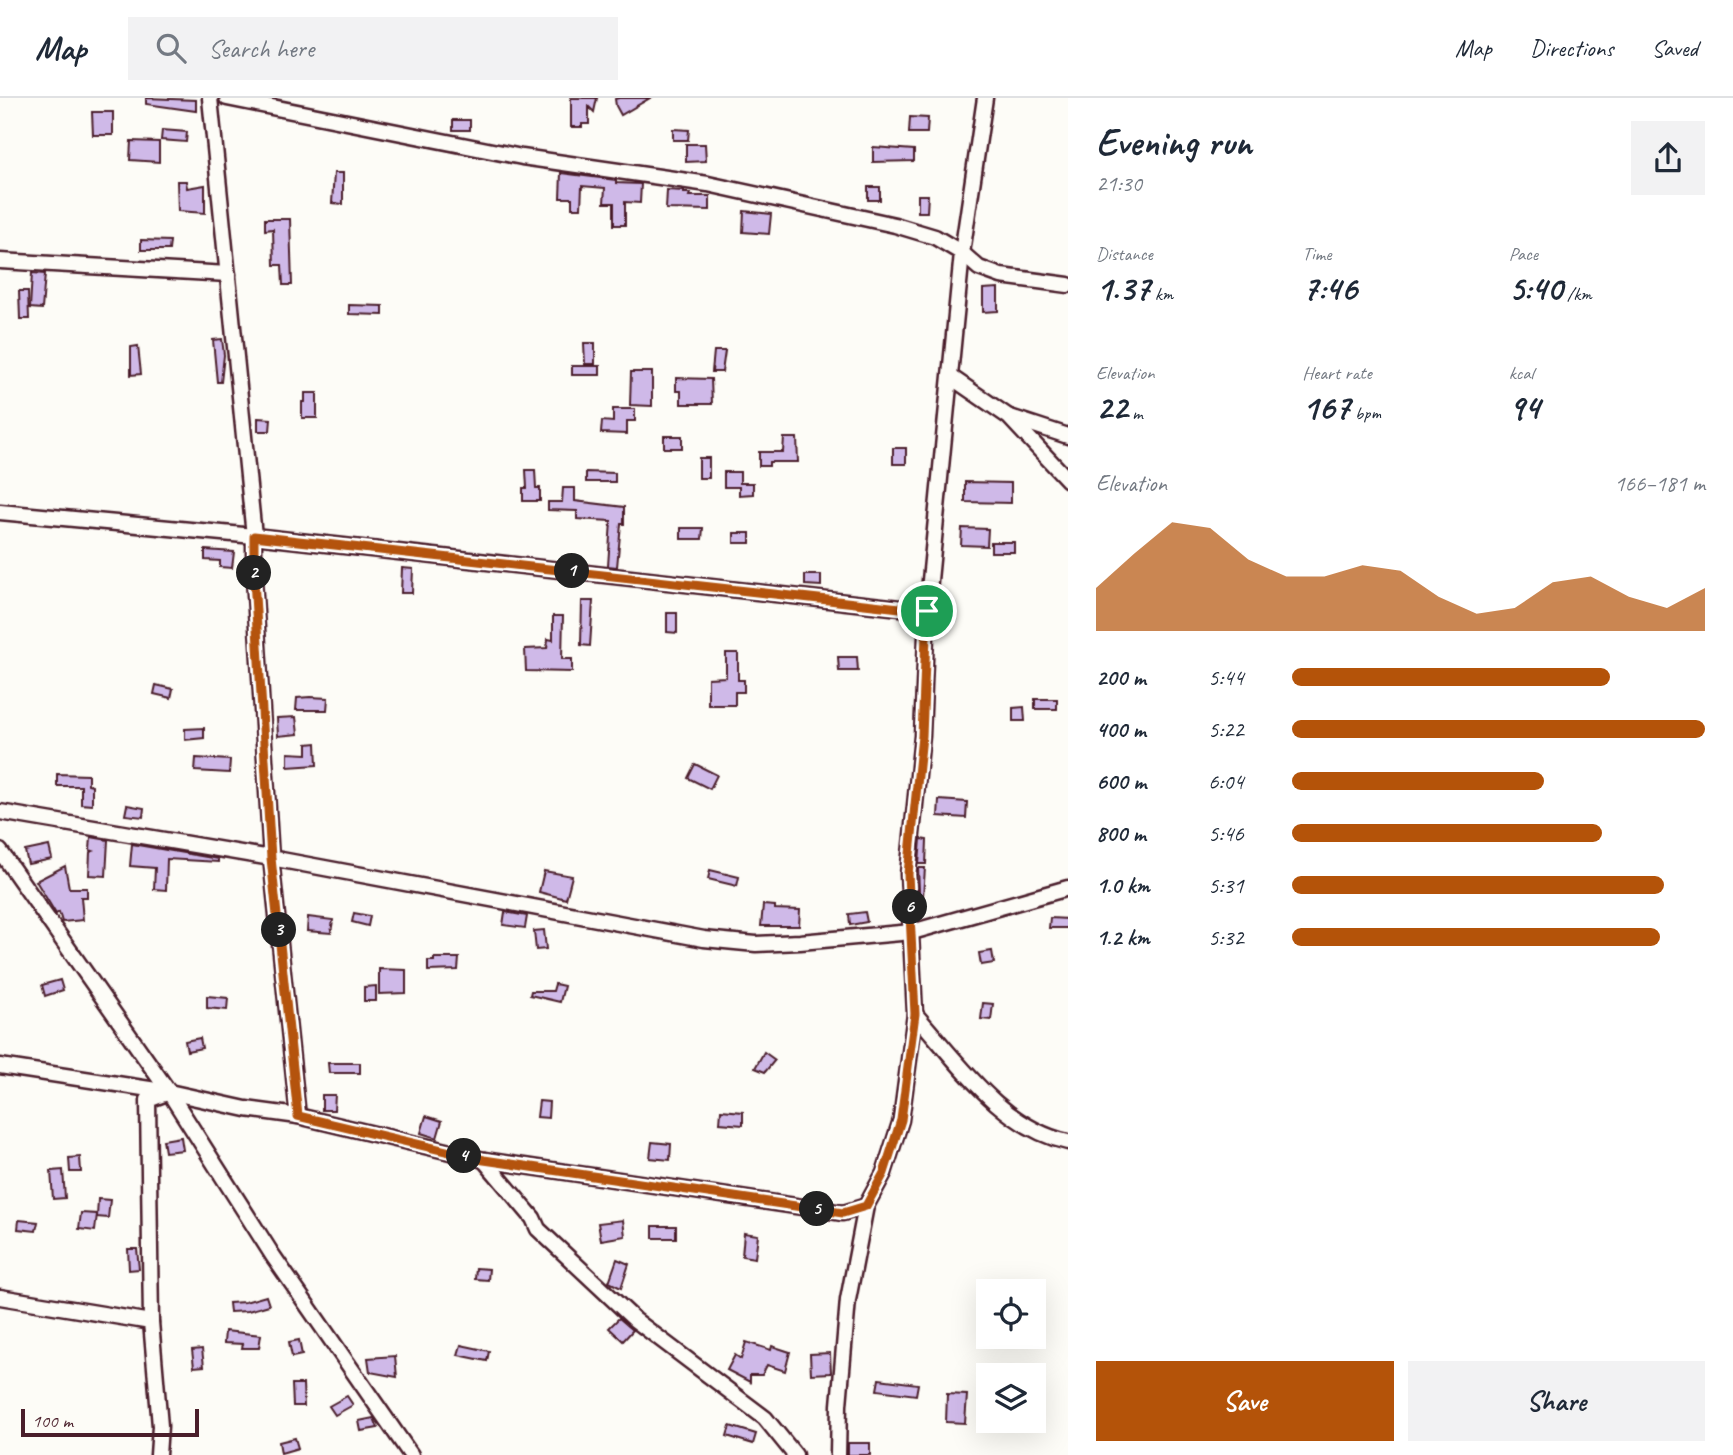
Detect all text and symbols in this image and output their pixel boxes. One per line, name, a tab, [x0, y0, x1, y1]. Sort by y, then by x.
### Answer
search box	[128, 17, 618, 80]
text: Map	[35, 27, 86, 69]
icon: search	[152, 29, 190, 67]
text: Search here	[208, 32, 314, 65]
text: Map	[1455, 33, 1492, 63]
text: Directions	[1530, 33, 1613, 63]
text: Saved	[1651, 33, 1698, 63]
text: Evening run	[1096, 119, 1252, 166]
button: share	[1631, 121, 1705, 195]
text: 21:30	[1096, 169, 1142, 198]
text: Distance	[1096, 242, 1153, 266]
text: Time	[1302, 242, 1331, 266]
text: Pace	[1509, 242, 1538, 266]
text: 1.37	[1096, 266, 1150, 311]
text: 7:46	[1302, 266, 1357, 311]
text: 5:40	[1509, 266, 1562, 311]
text: km	[1150, 282, 1173, 306]
text: /km	[1562, 282, 1592, 306]
text: Elevation	[1096, 361, 1154, 385]
text: Heart rate	[1302, 361, 1372, 385]
text: kcal	[1509, 361, 1534, 385]
text: 22	[1096, 385, 1128, 430]
text: 167	[1302, 385, 1350, 430]
text: 94	[1509, 385, 1540, 430]
text: m	[1128, 401, 1143, 425]
text: bpm	[1350, 401, 1381, 425]
text: Elevation	[1096, 469, 1167, 498]
text: 166–181 m	[1614, 469, 1705, 498]
pin: 1	[554, 554, 590, 588]
pin: 2	[236, 556, 272, 590]
text: 1	[567, 558, 576, 582]
text: 2	[249, 560, 258, 584]
pin	[897, 581, 957, 641]
icon: arrive	[908, 592, 946, 630]
text: 200 m	[1096, 663, 1146, 692]
text: 5:44	[1208, 663, 1244, 692]
text: 400 m	[1096, 715, 1146, 744]
text: 5:22	[1208, 715, 1244, 744]
text: 600 m	[1096, 767, 1146, 796]
text: 6:04	[1208, 767, 1244, 796]
text: 800 m	[1096, 819, 1146, 848]
text: 5:46	[1208, 819, 1244, 848]
text: 1.0 km	[1096, 871, 1150, 900]
text: 5:31	[1208, 871, 1244, 900]
pin: 6	[892, 890, 928, 924]
text: 6	[905, 894, 914, 918]
pin: 3	[262, 912, 296, 948]
text: 3	[274, 917, 283, 941]
text: 1.2 km	[1096, 923, 1150, 952]
text: 5:32	[1208, 923, 1244, 952]
pin: 4	[447, 1138, 482, 1174]
text: 4	[459, 1143, 468, 1167]
pin: 5	[800, 1192, 834, 1226]
text: 5	[812, 1196, 821, 1220]
map controls	[976, 1279, 1046, 1433]
button: locate	[976, 1279, 1046, 1349]
button: Save	[1096, 1361, 1394, 1441]
button: Share	[1408, 1361, 1705, 1441]
button: layers	[976, 1363, 1046, 1433]
scale bar	[21, 1406, 200, 1438]
text: 100 m	[32, 1409, 73, 1433]

